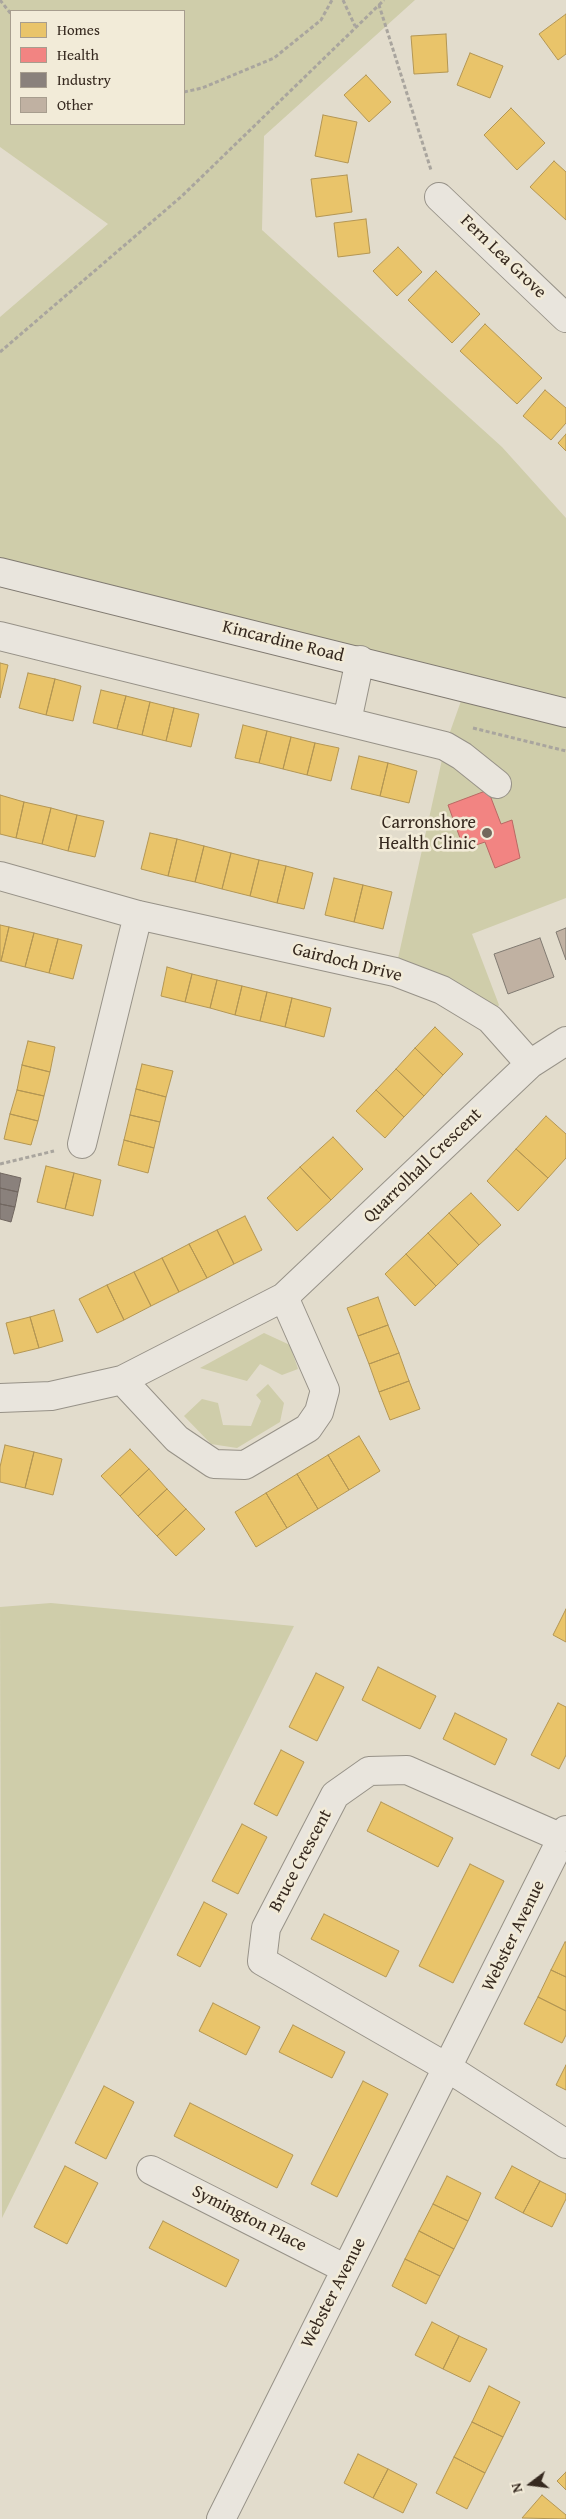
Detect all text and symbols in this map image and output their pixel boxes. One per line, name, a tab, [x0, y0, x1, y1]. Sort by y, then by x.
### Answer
legend	[10, 10, 185, 125]
text: Homes	[57, 19, 100, 40]
text: Health	[57, 44, 99, 65]
text: Industry	[57, 69, 111, 90]
text: Other	[57, 94, 93, 115]
street label: Fern Lea Grove	[455, 211, 551, 303]
street label: Kincardine Road	[220, 616, 346, 668]
place label: Carronshore Health Clinic	[379, 812, 476, 854]
marker: Carronshore Health Clinic	[480, 826, 494, 840]
street label: Gairdoch Drive	[290, 939, 404, 987]
street label: Quarrolhall Crescent	[359, 1104, 487, 1228]
street label: Bruce Crescent	[265, 1806, 337, 1916]
street label: Webster Avenue	[478, 1877, 550, 1995]
street label: Symington Place	[188, 2181, 310, 2257]
street label: Webster Avenue	[297, 2234, 371, 2352]
north arrow	[506, 2459, 556, 2509]
text: N	[506, 2481, 527, 2495]

